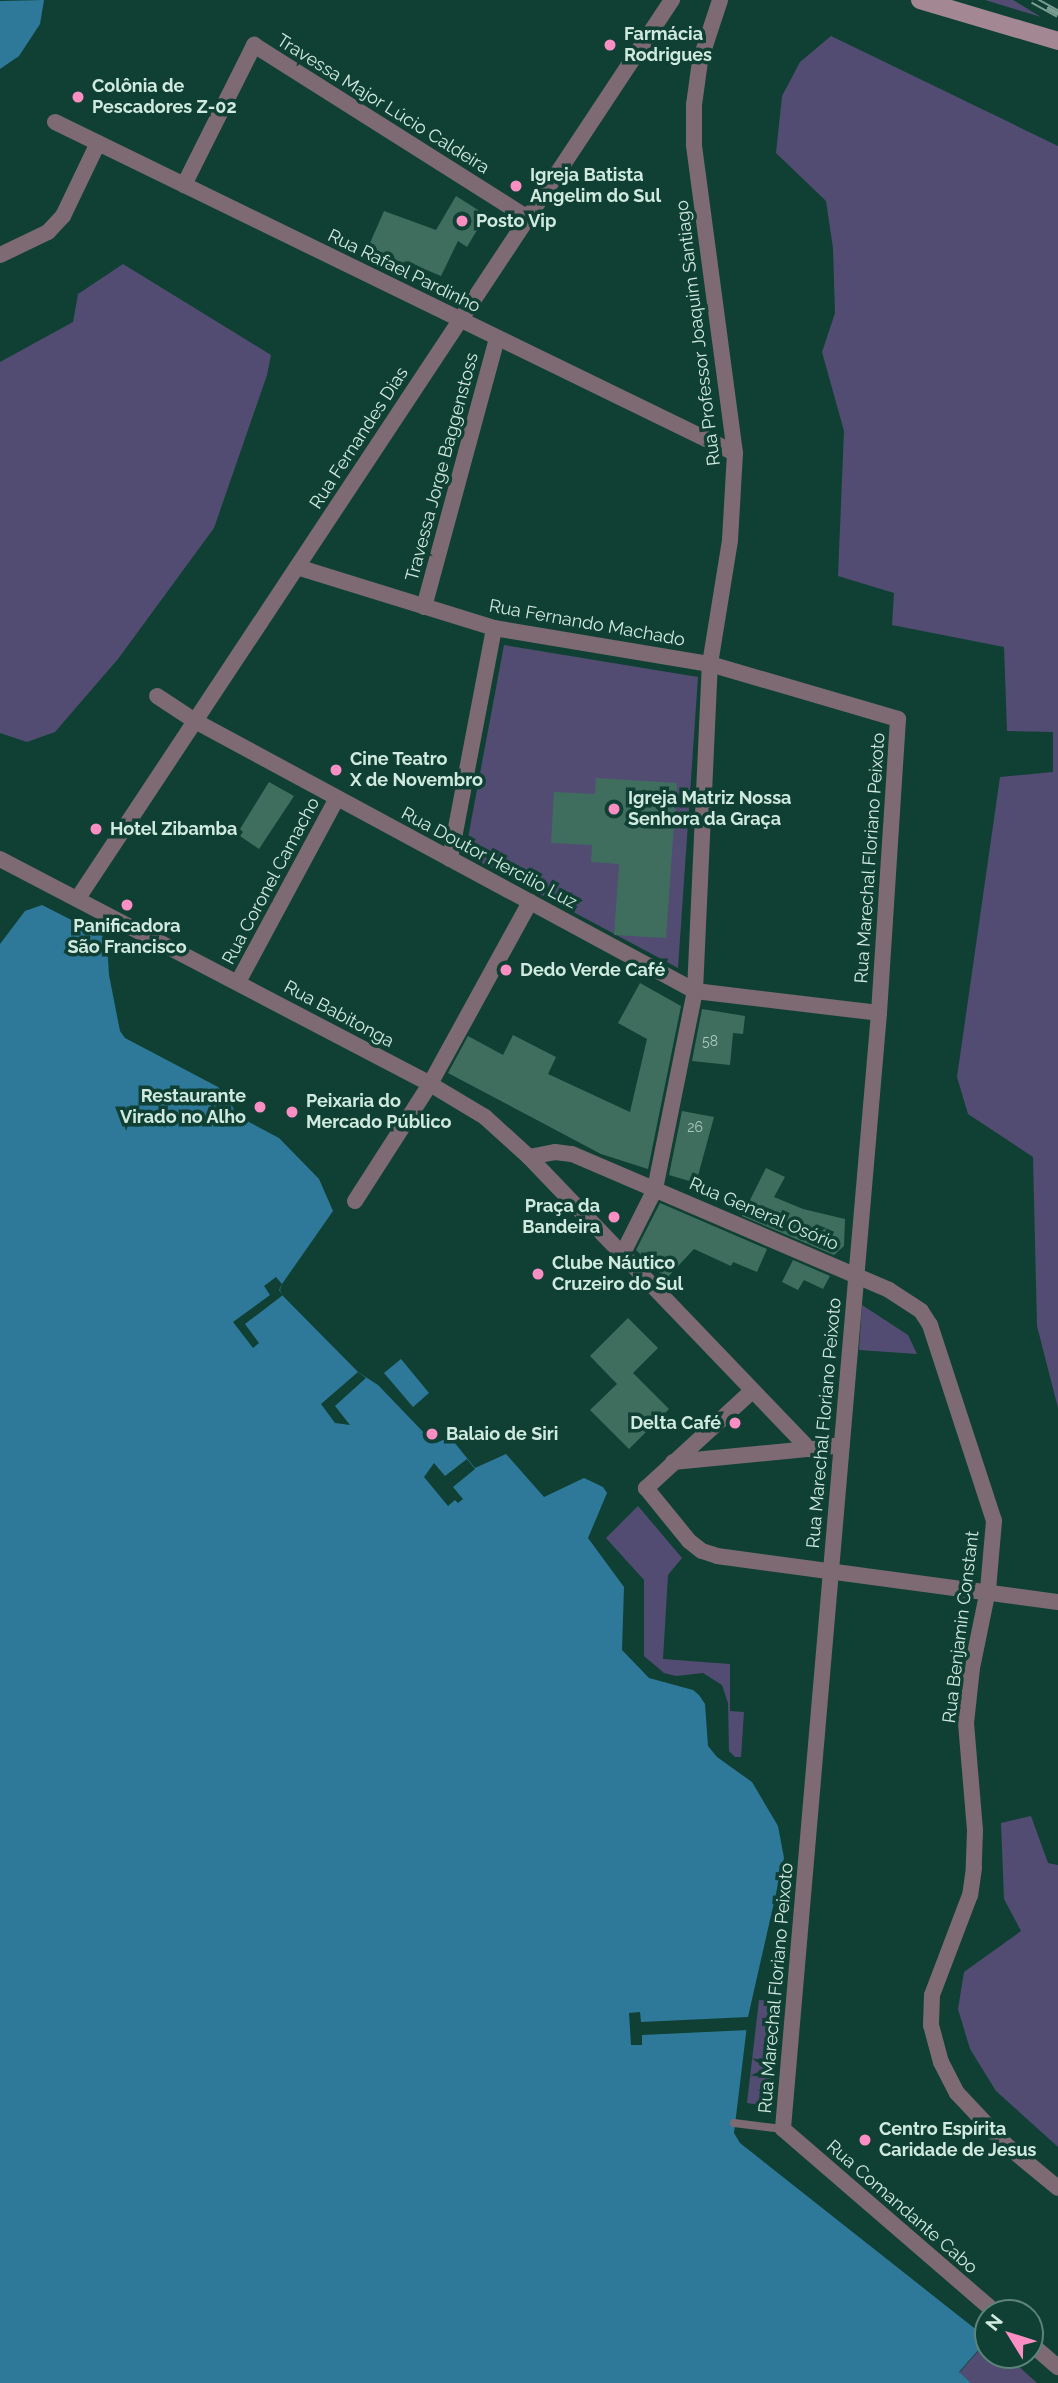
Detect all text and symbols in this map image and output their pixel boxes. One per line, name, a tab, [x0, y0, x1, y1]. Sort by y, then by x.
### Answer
place label: Farmácia Rodrigues	[624, 24, 712, 66]
street label: Travessa Major Lúcio Caldeira	[273, 29, 493, 179]
marker: Farmácia Rodrigues	[602, 37, 618, 53]
place label: Colônia de Pescadores Z-02	[92, 76, 237, 119]
marker: Colônia de Pescadores Z-02	[70, 89, 86, 105]
place label: Igreja Batista Angelim do Sul	[530, 165, 661, 208]
marker: Igreja Batista Angelim do Sul	[508, 178, 524, 194]
street label: Rua Professor Joaquim Santiago	[671, 199, 725, 467]
place label: Posto Vip	[476, 210, 557, 232]
marker: Posto Vip	[454, 213, 470, 229]
street label: Rua Rafael Pardinho	[324, 225, 484, 317]
street label: Travessa Jorge Baggenstoss	[401, 350, 483, 584]
street label: Rua Fernandes Dias	[305, 363, 413, 513]
street label: Rua Fernando Machado	[487, 595, 687, 651]
street label: Rua Marechal Floriano Peixoto	[850, 732, 890, 984]
place label: Cine Teatro X de Novembro	[350, 749, 483, 792]
marker: Cine Teatro X de Novembro	[328, 762, 344, 778]
place label: Igreja Matriz Nossa Senhora da Graça	[628, 788, 791, 830]
street label: Rua Coronel Camacho	[218, 794, 324, 968]
marker: Igreja Matriz Nossa Senhora da Graça	[606, 801, 622, 817]
street label: Rua Doutor Hercílio Luz	[397, 802, 581, 914]
place label: Hotel Zibamba	[110, 818, 238, 840]
marker: Hotel Zibamba	[88, 821, 104, 837]
marker: Panificadora São Francisco	[119, 897, 135, 913]
place label: Panificadora São Francisco	[67, 916, 187, 958]
place label: Dedo Verde Café	[520, 959, 666, 981]
marker: Dedo Verde Café	[498, 962, 514, 978]
street label: Rua Babitonga	[280, 976, 398, 1052]
house number: 58	[702, 1033, 718, 1049]
place label: Restaurante Virado no Alho	[120, 1086, 246, 1128]
place label: Peixaria do Mercado Público	[306, 1091, 451, 1134]
marker: Restaurante Virado no Alho	[252, 1099, 268, 1115]
marker: Peixaria do Mercado Público	[284, 1104, 300, 1120]
house number: 26	[687, 1119, 703, 1135]
street label: Rua General Osório	[686, 1173, 842, 1255]
place label: Praça da Bandeira	[522, 1196, 600, 1238]
marker: Praça da Bandeira	[606, 1209, 622, 1225]
place label: Clube Náutico Cruzeiro do Sul	[552, 1253, 683, 1296]
marker: Clube Náutico Cruzeiro do Sul	[530, 1266, 546, 1282]
street label: Rua Marechal Floriano Peixoto	[802, 1297, 846, 1549]
place label: Delta Café	[630, 1412, 721, 1434]
marker: Delta Café	[727, 1415, 743, 1431]
place label: Balaio de Siri	[446, 1423, 558, 1445]
marker: Balaio de Siri	[424, 1426, 440, 1442]
street label: Rua Benjamin Constant	[938, 1530, 984, 1724]
street label: Rua Marechal Floriano Peixoto	[754, 1862, 798, 2114]
place label: Centro Espírita Caridade de Jesus	[879, 2119, 1037, 2162]
marker: Centro Espírita Caridade de Jesus	[857, 2132, 873, 2148]
street label: Rua Comandante Cabo	[822, 2136, 982, 2278]
north arrow	[974, 2299, 1044, 2369]
text: N	[981, 2310, 1007, 2335]

